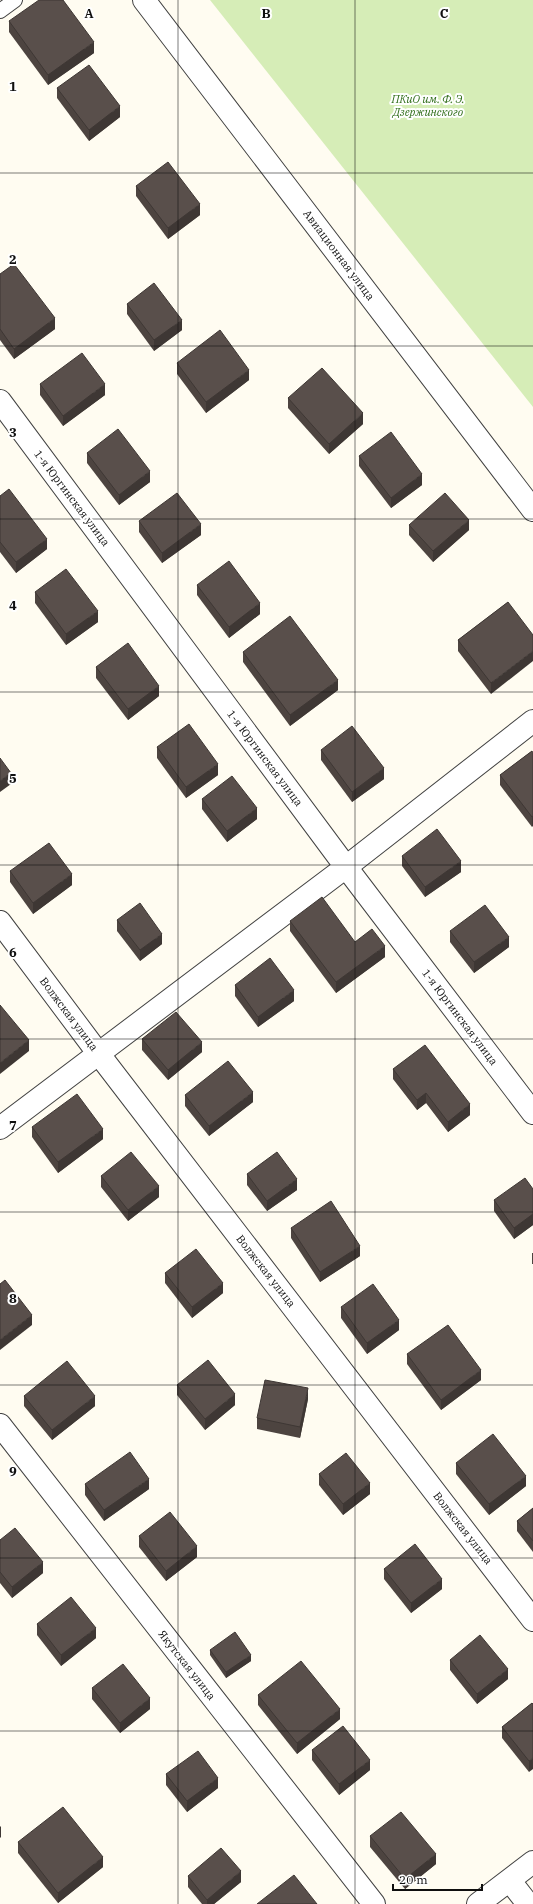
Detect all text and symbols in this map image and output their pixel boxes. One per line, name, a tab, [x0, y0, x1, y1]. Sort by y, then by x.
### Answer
text: A	[84, 5, 94, 22]
text: B	[261, 5, 271, 22]
text: C	[440, 5, 449, 22]
text: 1	[9, 78, 17, 95]
park label: ПКиО им. Ф. Э. Дзержинского	[390, 92, 465, 119]
street label: Авиационная улица	[300, 207, 378, 303]
text: 2	[9, 251, 17, 268]
text: 3	[9, 424, 17, 441]
street label: 1-я Юргинская улица	[31, 447, 113, 549]
text: 4	[9, 597, 17, 614]
street label: 1-я Юргинская улица	[224, 707, 306, 809]
text: 5	[9, 770, 17, 787]
text: 6	[9, 944, 17, 961]
street label: 1-я Юргинская улица	[419, 966, 501, 1068]
street label: Волжская улица	[37, 974, 101, 1054]
text: 7	[9, 1117, 17, 1134]
street label: Волжская улица	[233, 1232, 299, 1310]
text: 8	[9, 1290, 17, 1307]
text: 9	[9, 1463, 17, 1480]
street label: Волжская улица	[430, 1489, 496, 1567]
street label: Якутская улица	[155, 1627, 219, 1703]
scale bar	[393, 1866, 482, 1892]
text: 20 m	[399, 1872, 428, 1887]

